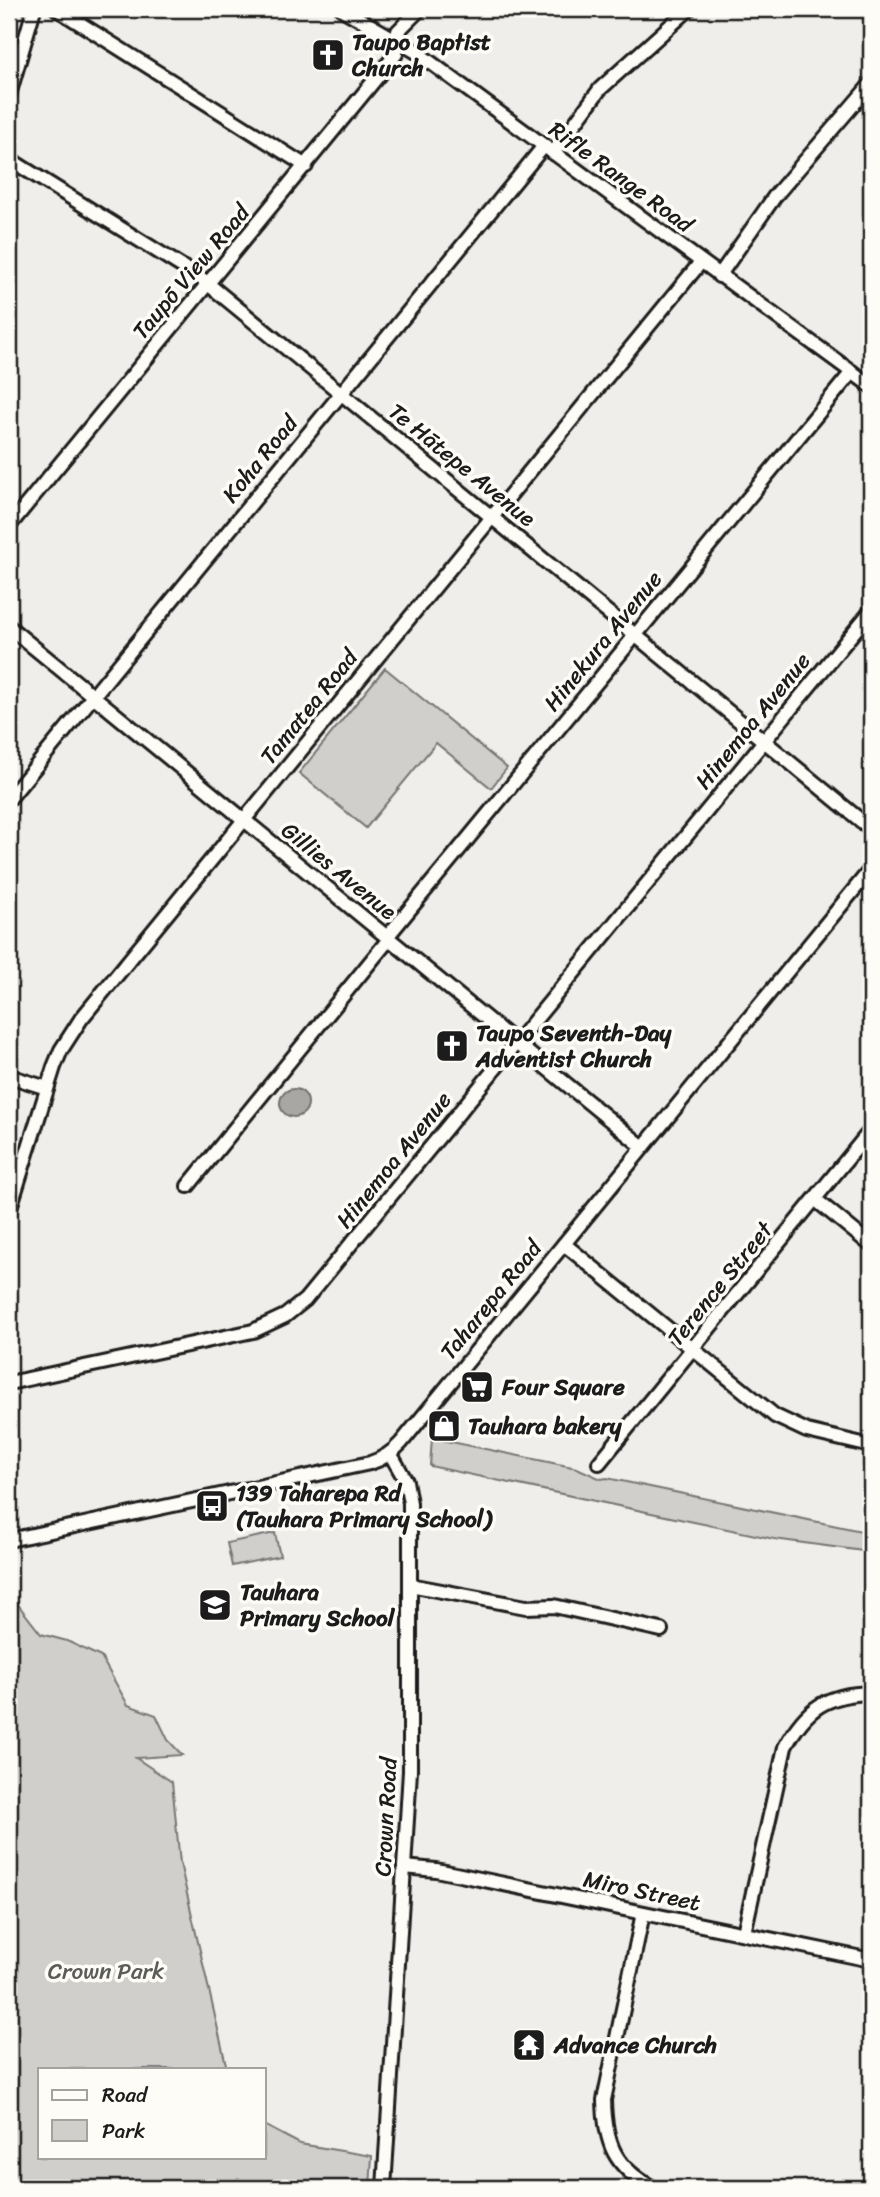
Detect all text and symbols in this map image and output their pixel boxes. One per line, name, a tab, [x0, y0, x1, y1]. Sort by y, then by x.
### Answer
place label: Taupo Baptist Church	[351, 22, 491, 89]
church icon: Taupo Baptist Church	[309, 36, 347, 74]
street label: Rifle Range Road	[540, 110, 704, 245]
street label: Taupō View Road	[122, 193, 262, 349]
street label: Te Hātepe Avenue	[379, 392, 545, 538]
street label: Koha Road	[211, 404, 310, 512]
street label: Hinekura Avenue	[533, 561, 673, 721]
street label: Tamatea Road	[249, 638, 370, 774]
street label: Hinemoa Avenue	[684, 643, 822, 799]
street label: Gillies Avenue	[272, 811, 406, 931]
place label: Taupo Seventh-Day Adventist Church	[475, 1013, 672, 1080]
church icon: Taupo Seventh-Day Adventist Church	[433, 1027, 471, 1065]
street label: Hinemoa Avenue	[325, 1082, 463, 1238]
street label: Terence Street	[656, 1211, 785, 1356]
street label: Taharepa Road	[429, 1229, 554, 1369]
place label: Four Square	[501, 1367, 625, 1408]
supermarket icon: Four Square	[458, 1368, 496, 1406]
place label: Tauhara bakery	[468, 1406, 623, 1447]
shop icon: Tauhara bakery	[425, 1407, 463, 1445]
place label: 139 Taharepa Rd (Tauhara Primary School)	[236, 1473, 493, 1540]
bus stop icon: 139 Taharepa Rd (Tauhara Primary School)	[193, 1487, 231, 1525]
place label: Tauhara Primary School	[240, 1572, 396, 1639]
school or university icon: Tauhara Primary School	[196, 1586, 234, 1624]
street label: Crown Road	[362, 1755, 410, 1878]
street label: Miro Street	[579, 1859, 705, 1923]
park label: Crown Park	[48, 1951, 164, 1992]
place label: Advance Church	[553, 2025, 717, 2066]
temple icon: Advance Church	[510, 2026, 548, 2064]
legend	[38, 2068, 266, 2158]
text: Road	[102, 2076, 149, 2114]
text: Park	[102, 2112, 145, 2150]

